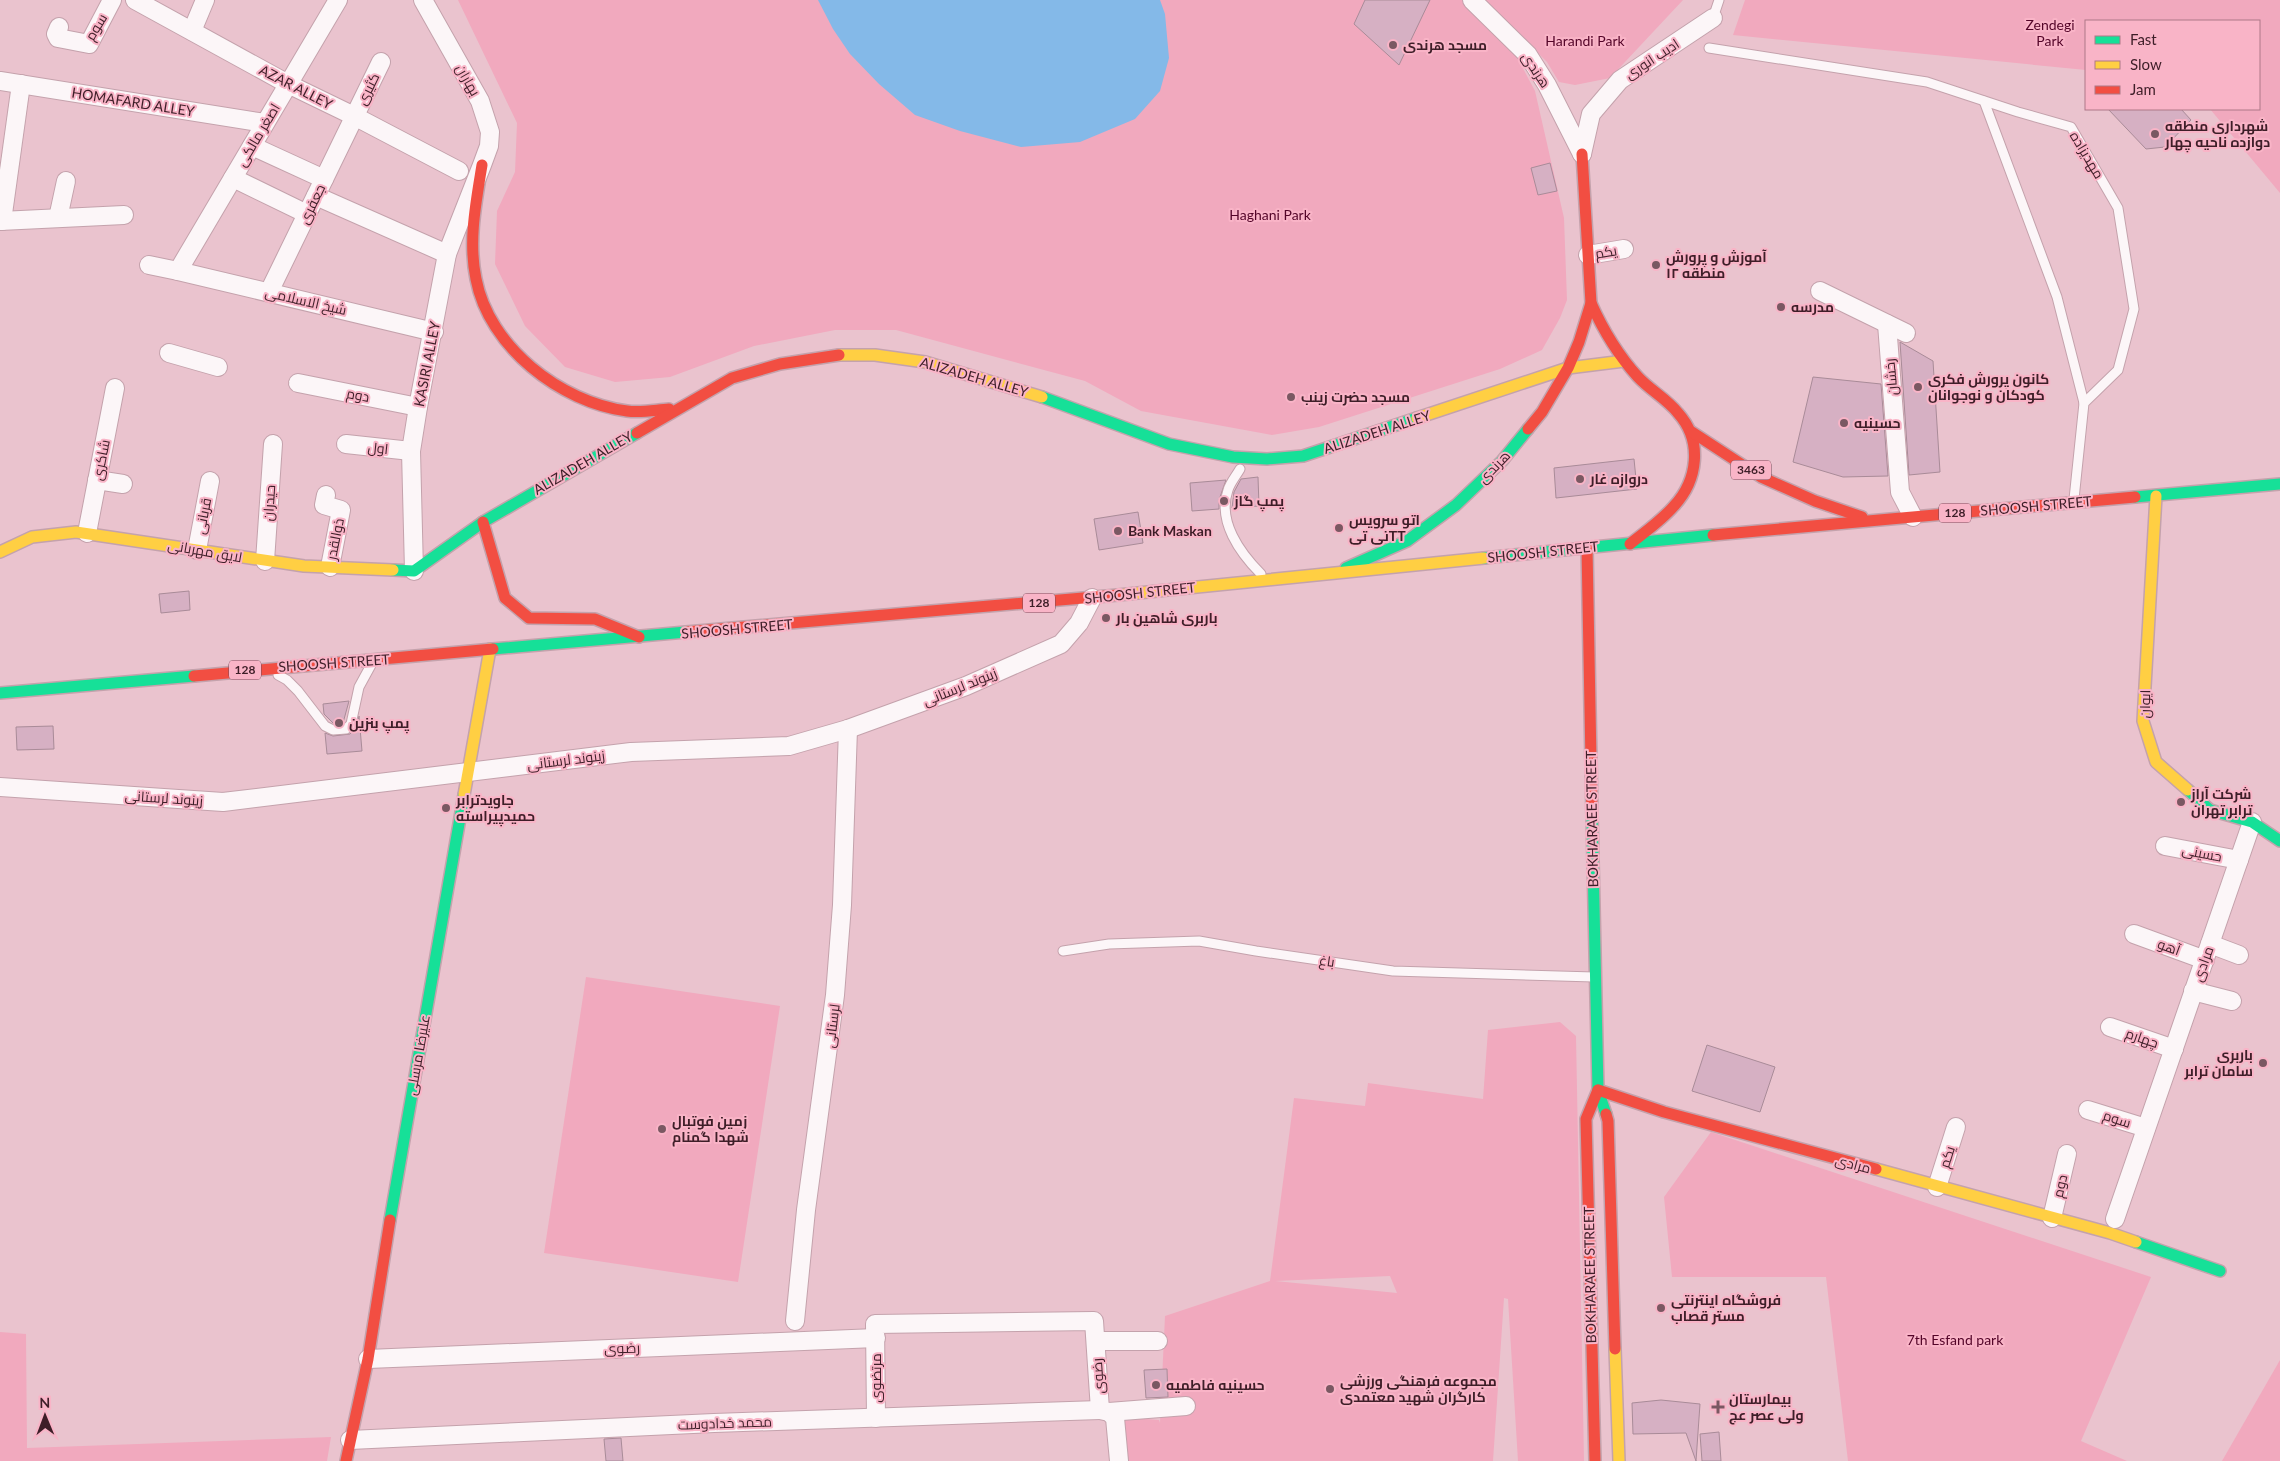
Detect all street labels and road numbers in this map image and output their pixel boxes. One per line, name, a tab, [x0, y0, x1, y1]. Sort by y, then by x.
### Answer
street label: سوم	[81, 10, 112, 44]
street label: ادیب انوری	[1621, 35, 1682, 82]
street label: هرندی	[1518, 49, 1554, 91]
street label: AZAR ALLEY	[257, 61, 336, 112]
street label: بهاران	[453, 61, 484, 99]
street label: کثیری	[353, 70, 383, 108]
street label: HOMAFARD ALLEY	[70, 83, 196, 120]
street label: اصغر مالکی	[232, 100, 283, 169]
street label: مهدیزاده	[2067, 128, 2108, 182]
street label: جعفری	[295, 181, 328, 227]
street label: یکم	[1594, 241, 1619, 264]
street label: شیخ الاسلامی	[263, 283, 349, 319]
street label: KASIRI ALLEY	[410, 319, 443, 408]
street label: ALIZADEH ALLEY	[918, 353, 1030, 400]
street label: رخشان	[1880, 358, 1901, 396]
street label: دوم	[345, 384, 371, 407]
street label: ALIZADEH ALLEY	[1321, 406, 1433, 457]
street label: ALIZADEH ALLEY	[530, 427, 636, 498]
street label: شاکری	[88, 438, 113, 482]
street label: اول	[367, 438, 389, 458]
street label: هرندی	[1474, 447, 1513, 487]
road number: 3463	[1731, 460, 1771, 480]
street label: حیدران	[259, 484, 278, 522]
street label: SHOOSH STREET	[1980, 492, 2093, 519]
street label: قربانی	[191, 496, 214, 536]
road number: 128	[1939, 503, 1971, 522]
street label: ذوالقدر	[322, 517, 347, 562]
street label: لایق مهربانی	[166, 536, 244, 566]
street label: SHOOSH STREET	[1487, 537, 1600, 566]
street label: SHOOSH STREET	[1084, 578, 1197, 607]
road number: 128	[1023, 594, 1055, 612]
street label: SHOOSH STREET	[681, 615, 794, 642]
street label: SHOOSH STREET	[278, 650, 391, 675]
road number: 128	[229, 660, 261, 680]
street label: زینوند لرستانی	[920, 664, 999, 709]
street label: ایوان	[2136, 690, 2153, 718]
street label: زینوند لرستانی	[526, 746, 606, 773]
street label: BOKHARAEE STREET	[1582, 750, 1601, 888]
street label: زینوند لرستانی	[124, 786, 204, 809]
street label: حسینی	[2181, 840, 2224, 865]
street label: آهو	[2155, 935, 2183, 959]
street label: مرادی	[2188, 944, 2217, 984]
street label: باغ	[1318, 951, 1336, 971]
street label: لرستانی	[820, 1003, 843, 1049]
street label: علیرضا مرسلی	[402, 1013, 433, 1097]
street label: چهارم	[2123, 1024, 2161, 1053]
street label: سوم	[2100, 1106, 2133, 1133]
street label: یکم	[1935, 1144, 1960, 1171]
street label: مرادی	[1833, 1151, 1873, 1176]
street label: دوم	[2049, 1173, 2072, 1200]
street label: BOKHARAEE STREET	[1580, 1206, 1599, 1344]
street label: رضوی	[604, 1338, 640, 1357]
street label: مرتضوی	[867, 1353, 884, 1403]
street label: رضوی	[1088, 1358, 1107, 1394]
street label: محمد خدادوست	[678, 1412, 772, 1433]

